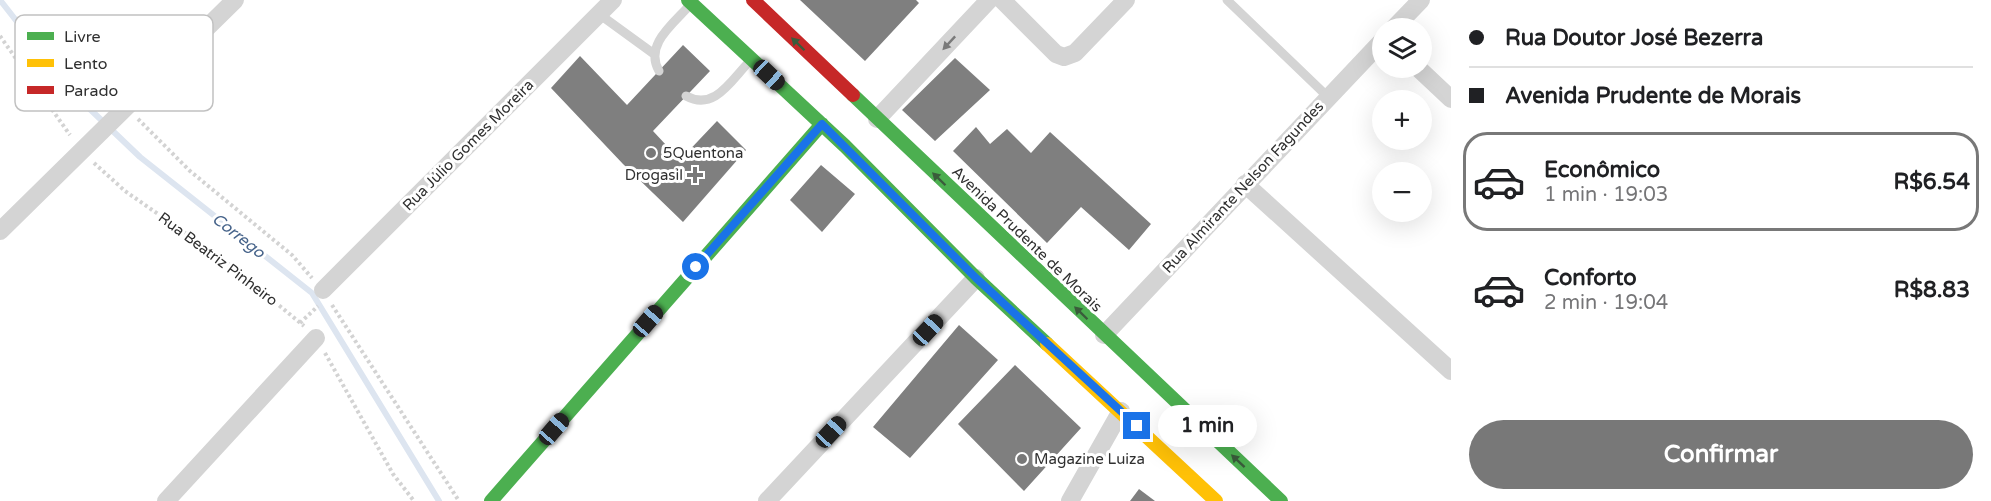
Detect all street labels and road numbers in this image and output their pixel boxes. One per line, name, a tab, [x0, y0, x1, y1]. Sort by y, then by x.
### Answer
street label: Rua Júlio Gomes Moreira	[399, 76, 537, 214]
street label: Rua Almirante Nelson Fagundes	[1159, 97, 1327, 277]
street label: Avenida Prudente de Morais	[948, 162, 1106, 316]
street label: Rua Beatriz Pinheiro	[155, 208, 281, 310]

